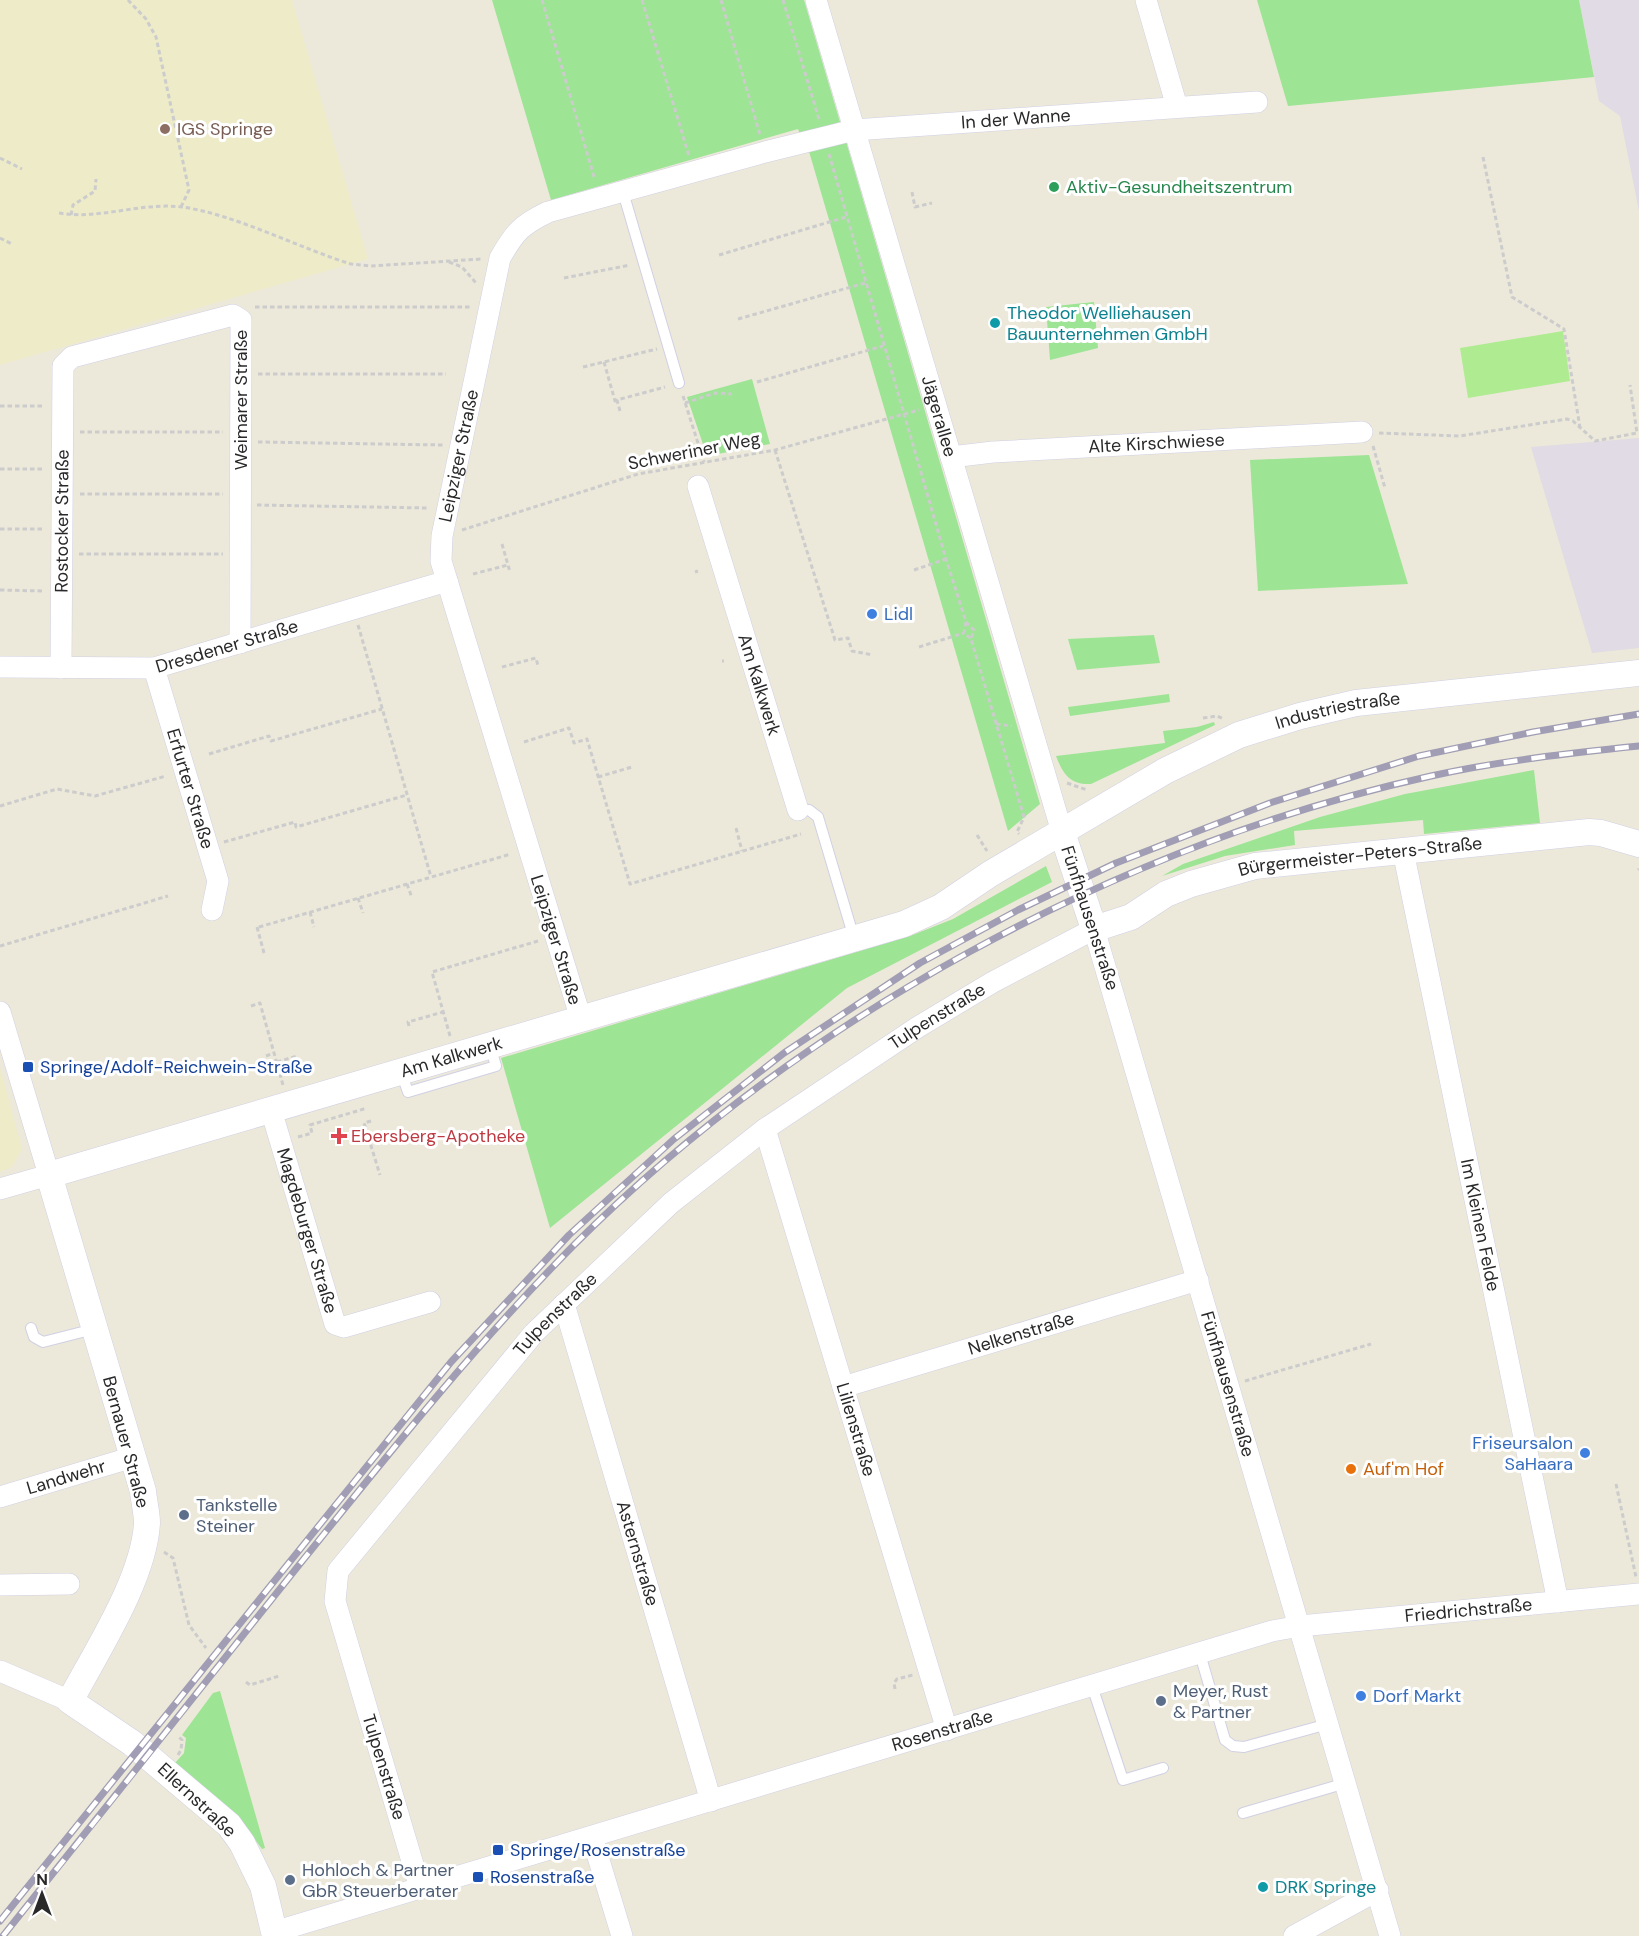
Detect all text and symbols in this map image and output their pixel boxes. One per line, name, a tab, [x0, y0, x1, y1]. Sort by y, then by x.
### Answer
street label: In der Wanne	[960, 103, 1071, 135]
place label: IGS Springe	[177, 117, 273, 141]
marker: IGS Springe	[158, 122, 172, 136]
place label: Aktiv-Gesundheitszentrum	[1066, 175, 1292, 199]
marker: Aktiv-Gesundheitszentrum	[1047, 180, 1061, 194]
place label: Theodor Welliehausen Bauunternehmen GmbH	[1007, 301, 1208, 346]
marker: Theodor Welliehausen Bauunternehmen GmbH	[988, 316, 1002, 330]
street label: Weimarer Straße	[229, 330, 253, 470]
street label: Jägerallee	[916, 373, 962, 460]
street label: Leipziger Straße	[433, 387, 484, 524]
street label: Schweriner Weg	[626, 426, 762, 476]
street label: Alte Kirschwiese	[1088, 427, 1225, 459]
street label: Rostocker Straße	[49, 449, 74, 593]
place label: Lidl	[884, 602, 913, 626]
marker: Lidl	[865, 607, 879, 621]
street label: Dresdener Straße	[153, 614, 301, 679]
street label: Am Kalkwerk	[732, 631, 786, 739]
street label: Industriestraße	[1272, 686, 1401, 735]
street label: Erfurter Straße	[161, 726, 220, 852]
street label: Bürgermeister-Peters-Straße	[1235, 831, 1483, 882]
street label: Fünfhausenstraße	[1055, 843, 1125, 993]
street label: Leipziger Straße	[525, 872, 587, 1008]
street label: Tulpenstraße	[884, 977, 990, 1055]
street label: Am Kalkwerk	[397, 1031, 505, 1083]
place label: Springe/Adolf-Reichwein-Straße	[40, 1055, 312, 1079]
marker: Springe/Adolf-Reichwein-Straße	[21, 1060, 35, 1074]
place label: Ebersberg-Apotheke	[351, 1124, 525, 1148]
marker: Ebersberg-Apotheke	[332, 1129, 346, 1143]
street label: Magdeburger Straße	[271, 1145, 343, 1316]
street label: Im Kleinen Felde	[1455, 1157, 1506, 1294]
street label: Tulpenstraße	[508, 1267, 602, 1361]
street label: Nelkenstraße	[965, 1306, 1077, 1361]
street label: Fünfhausenstraße	[1195, 1308, 1261, 1460]
street label: Bernauer Straße	[97, 1373, 155, 1511]
street label: Lilienstraße	[830, 1380, 882, 1479]
place label: Friseursalon SaHaara	[1472, 1431, 1573, 1476]
marker: Friseursalon SaHaara	[1578, 1446, 1592, 1460]
street label: Landwehr	[24, 1454, 109, 1500]
place label: Auf'm Hof	[1363, 1457, 1444, 1481]
marker: Auf'm Hof	[1344, 1462, 1358, 1476]
place label: Tankstelle Steiner	[196, 1493, 277, 1538]
street label: Asternstraße	[611, 1498, 665, 1609]
marker: Tankstelle Steiner	[177, 1508, 191, 1522]
street label: Friedrichstraße	[1404, 1592, 1533, 1628]
place label: Meyer, Rust & Partner	[1173, 1679, 1268, 1724]
place label: Dorf Markt	[1373, 1684, 1461, 1708]
marker: Dorf Markt	[1354, 1689, 1368, 1703]
marker: Meyer, Rust & Partner	[1154, 1694, 1168, 1708]
street label: Rosenstraße	[889, 1704, 996, 1757]
street label: Tulpenstraße	[357, 1711, 411, 1823]
street label: Ellernstraße	[152, 1757, 242, 1843]
place label: Springe/Rosenstraße	[510, 1838, 685, 1862]
marker: Springe/Rosenstraße	[491, 1843, 505, 1857]
place label: Hohloch & Partner GbR Steuerberater	[302, 1858, 459, 1903]
north arrow	[12, 1864, 72, 1924]
place label: Rosenstraße	[490, 1865, 594, 1889]
text: N	[36, 1869, 48, 1890]
marker: Rosenstraße	[471, 1870, 485, 1884]
marker: Hohloch & Partner GbR Steuerberater	[283, 1873, 297, 1887]
place label: DRK Springe	[1275, 1875, 1376, 1899]
marker: DRK Springe	[1256, 1880, 1270, 1894]

